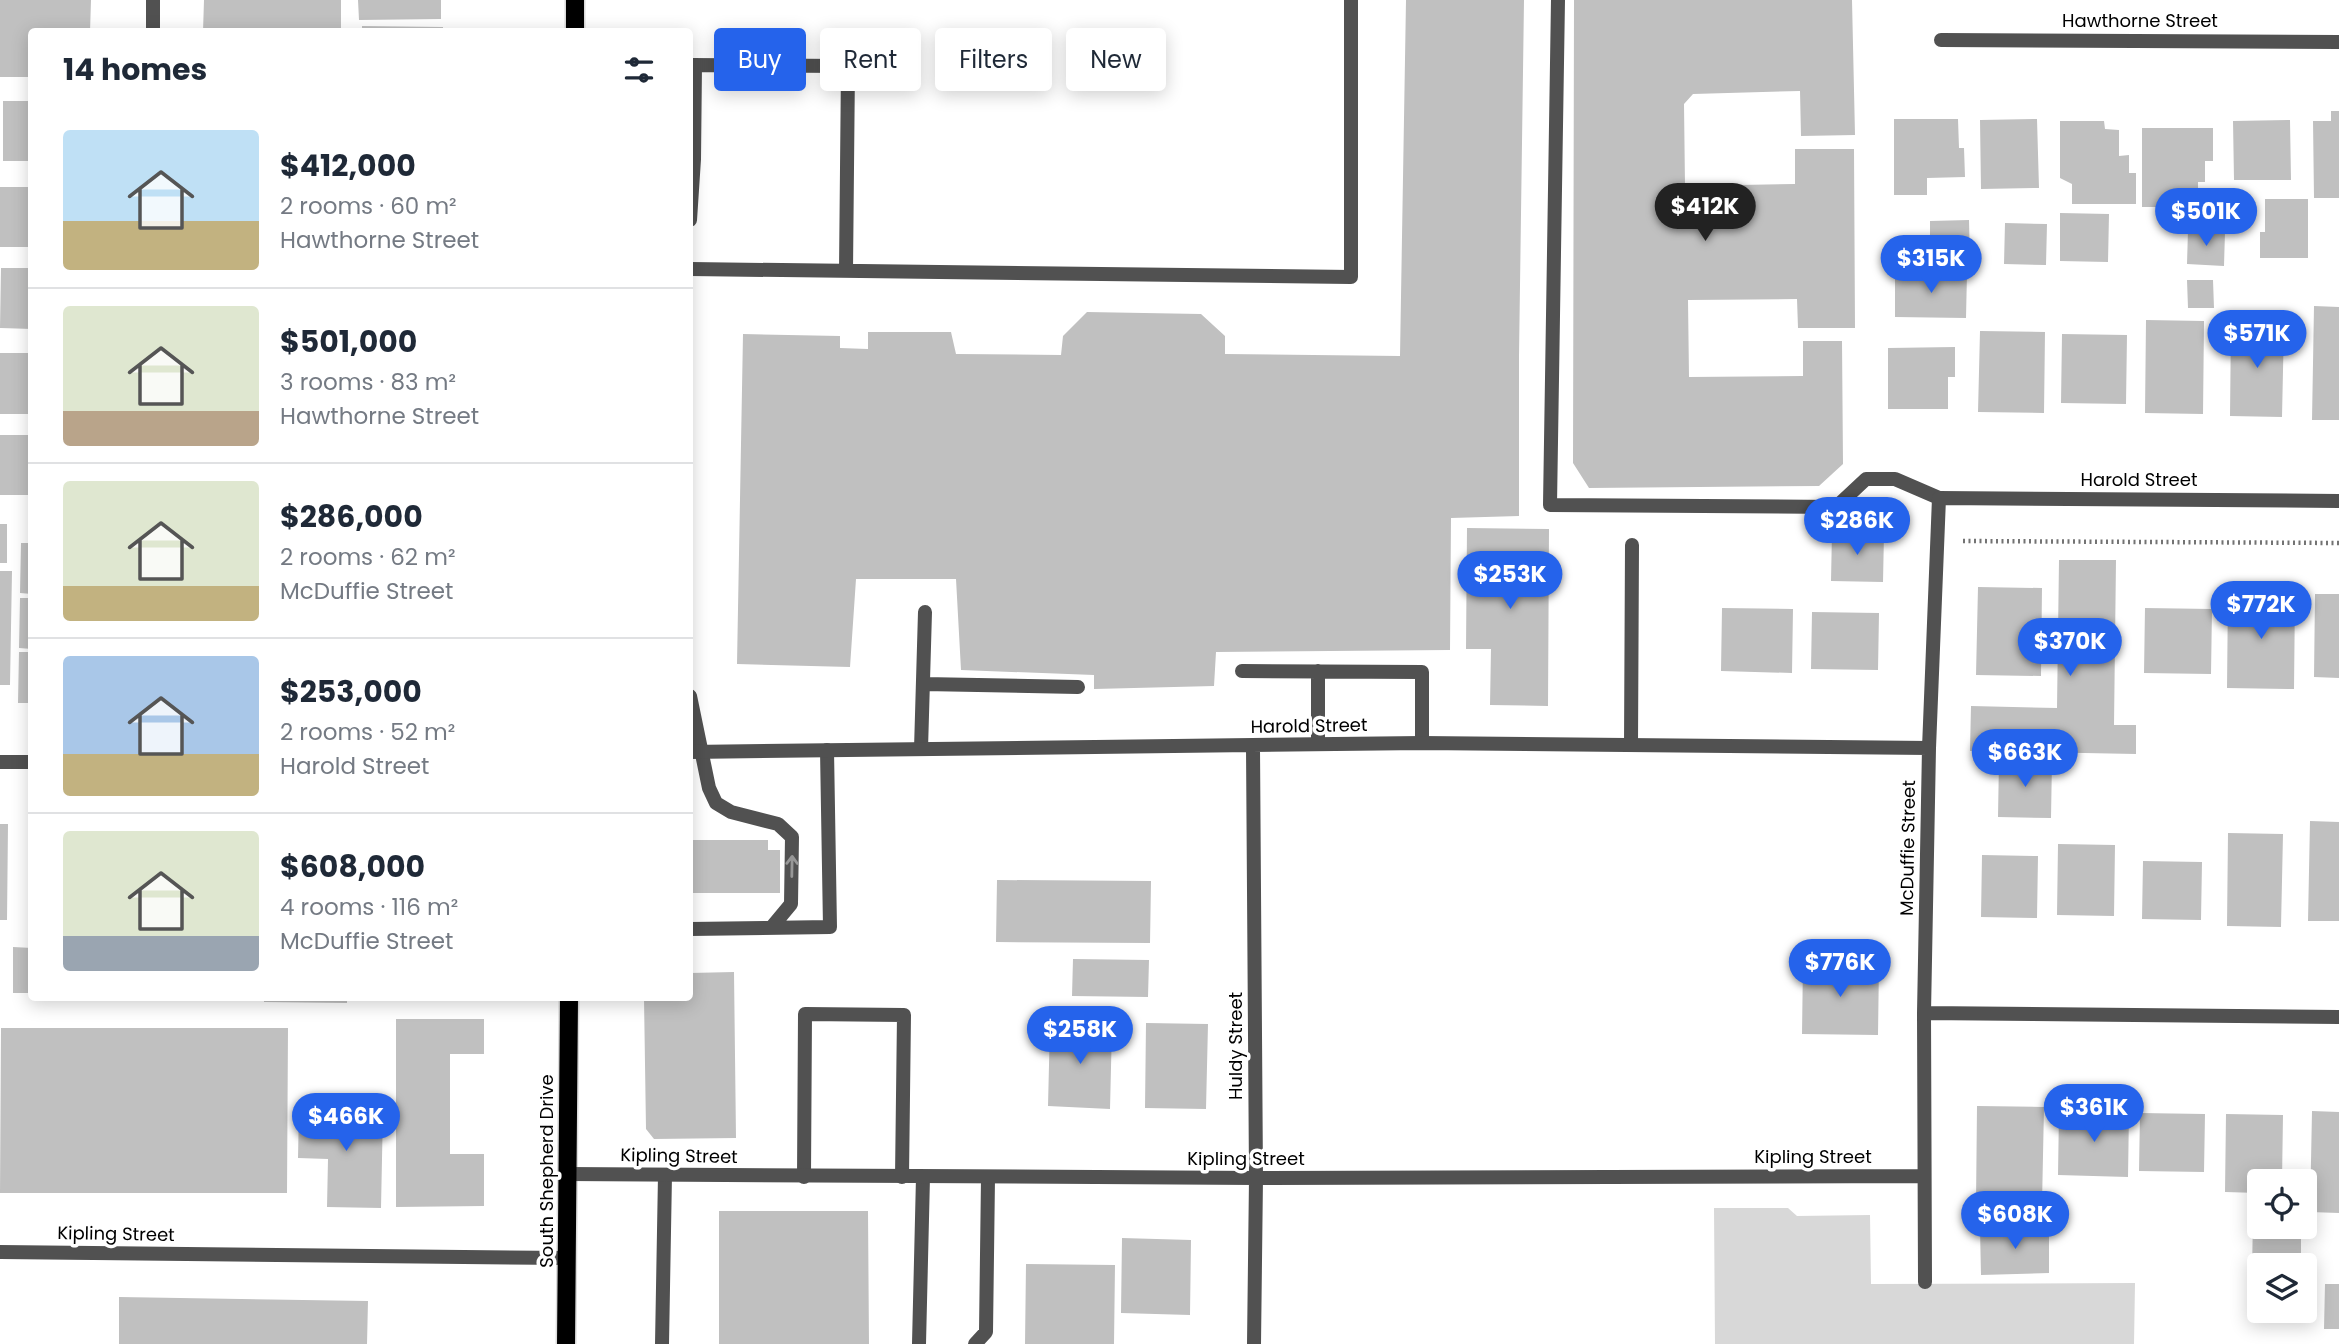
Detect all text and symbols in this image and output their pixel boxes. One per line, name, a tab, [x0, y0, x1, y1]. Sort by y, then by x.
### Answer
street label: Hawthorne Street	[2062, 8, 2218, 33]
chip: Buy	[714, 28, 806, 91]
chip: Rent	[820, 28, 921, 91]
chip: Filters	[935, 28, 1052, 91]
chip: New	[1066, 28, 1166, 91]
text: 14 homes	[63, 48, 207, 91]
icon: filters	[620, 51, 658, 89]
text: $412,000	[280, 144, 416, 187]
icon: home	[119, 158, 203, 242]
pin: $412K	[1656, 184, 1754, 243]
pin: $501K	[2157, 188, 2255, 248]
text: 2 rooms · 60 m²	[280, 190, 457, 222]
text: $412K	[1671, 190, 1739, 222]
text: $501K	[2171, 195, 2241, 227]
text: Hawthorne Street	[280, 224, 479, 256]
pin: $315K	[1882, 236, 1980, 295]
text: $315K	[1897, 242, 1965, 274]
pin: $571K	[2208, 310, 2306, 370]
text: $571K	[2223, 317, 2291, 349]
text: $501,000	[280, 320, 417, 363]
icon: home	[119, 334, 203, 418]
text: 3 rooms · 83 m²	[280, 366, 456, 398]
text: Hawthorne Street	[280, 400, 479, 432]
street label: Harold Street	[2081, 467, 2197, 492]
text: $286,000	[280, 495, 423, 538]
pin: $286K	[1808, 498, 1906, 557]
text: $286K	[1820, 504, 1894, 536]
icon: home	[119, 509, 203, 593]
text: 2 rooms · 62 m²	[280, 541, 456, 573]
pin: $253K	[1461, 552, 1559, 611]
text: $253K	[1473, 558, 1547, 590]
text: McDuffie Street	[280, 575, 453, 607]
pin: $772K	[2212, 582, 2310, 641]
text: $772K	[2227, 588, 2295, 620]
pin: $370K	[2021, 618, 2119, 678]
text: $370K	[2034, 625, 2106, 657]
text: $253,000	[280, 670, 422, 713]
icon: home	[119, 684, 203, 768]
street label: Harold Street	[1250, 712, 1368, 739]
text: 2 rooms · 52 m²	[280, 716, 455, 748]
pin: $663K	[1976, 730, 2074, 789]
text: $663K	[1988, 736, 2062, 768]
text: Harold Street	[280, 750, 429, 782]
street label: McDuffie Street	[1894, 780, 1921, 916]
text: $608,000	[280, 845, 425, 888]
one-way arrow	[785, 855, 799, 878]
icon: home	[119, 859, 203, 943]
text: 4 rooms · 116 m²	[280, 891, 458, 923]
text: McDuffie Street	[280, 925, 453, 957]
pin: $776K	[1791, 940, 1889, 999]
text: $776K	[1805, 946, 1875, 978]
street label: Huldy Street	[1223, 992, 1248, 1100]
pin: $258K	[1031, 1006, 1129, 1066]
text: $258K	[1043, 1013, 1117, 1045]
street label: South Shepherd Drive	[534, 1074, 559, 1268]
pin: $361K	[2045, 1084, 2143, 1144]
text: $361K	[2060, 1091, 2128, 1123]
pin: $466K	[297, 1094, 395, 1153]
text: $466K	[308, 1100, 384, 1132]
street label: Kipling Street	[620, 1142, 738, 1169]
street label: Kipling Street	[1754, 1144, 1872, 1169]
street label: Kipling Street	[1187, 1146, 1305, 1171]
map controls	[2247, 1169, 2317, 1323]
button: locate	[2247, 1169, 2317, 1239]
pin: $608K	[1966, 1192, 2064, 1251]
text: $608K	[1977, 1198, 2053, 1230]
street label: Kipling Street	[57, 1220, 175, 1247]
button: layers	[2247, 1253, 2317, 1323]

